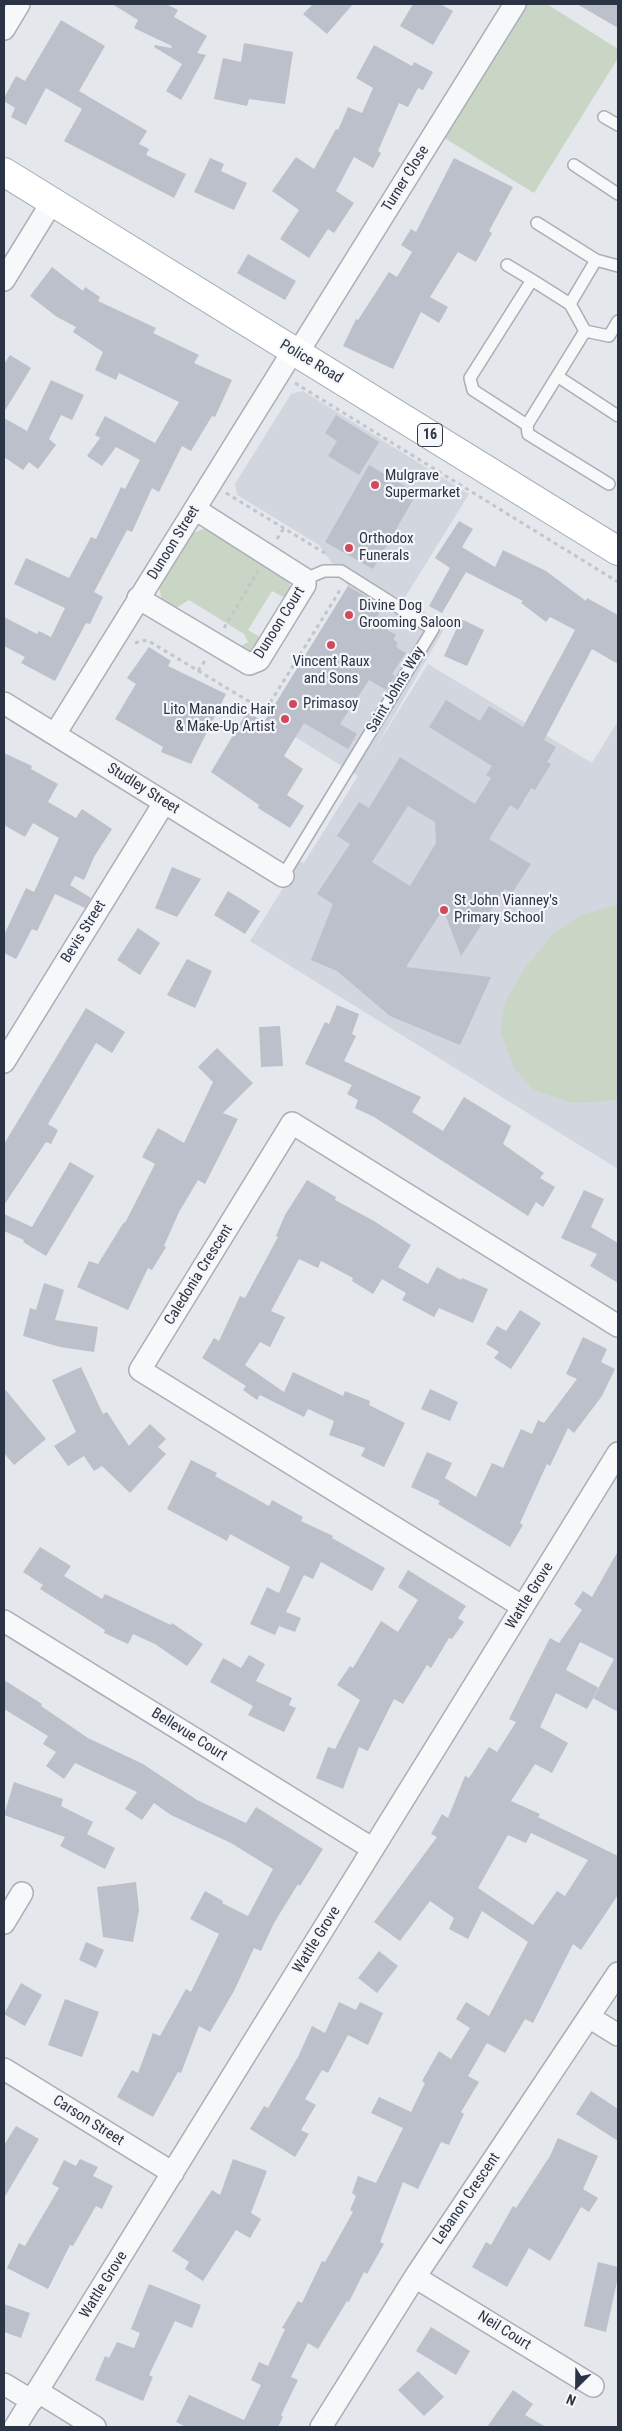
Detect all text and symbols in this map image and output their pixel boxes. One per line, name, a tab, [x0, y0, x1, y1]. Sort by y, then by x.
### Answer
street label: Turner Close	[379, 143, 433, 215]
street label: Police Road	[276, 336, 346, 388]
road number: 16	[418, 424, 442, 446]
place label: Mulgrave Supermarket	[385, 467, 460, 502]
marker: Mulgrave Supermarket	[369, 479, 381, 491]
street label: Dunoon Street	[144, 503, 204, 583]
place label: Orthodox Funerals	[359, 530, 414, 565]
marker: Orthodox Funerals	[343, 542, 355, 554]
street label: Dunoon Court	[251, 584, 309, 662]
place label: Divine Dog Grooming Saloon	[359, 597, 461, 632]
marker: Divine Dog Grooming Saloon	[343, 609, 355, 621]
marker: Vincent Raux and Sons	[325, 639, 337, 651]
street label: Saint Johns Way	[363, 644, 429, 736]
place label: Vincent Raux and Sons	[292, 653, 370, 688]
place label: Primasoy	[303, 695, 358, 713]
marker: Primasoy	[287, 698, 299, 710]
place label: Lito Manandic Hair & Make-Up Artist	[163, 701, 275, 736]
marker: Lito Manandic Hair & Make-Up Artist	[279, 713, 291, 725]
street label: Studley Street	[103, 760, 183, 818]
place label: St John Vianney's Primary School	[454, 892, 558, 927]
street label: Bevis Street	[58, 897, 110, 967]
marker: St John Vianney's Primary School	[438, 904, 450, 916]
street label: Caledonia Crescent	[161, 1221, 237, 1329]
street label: Wattle Grove	[502, 1559, 558, 1633]
street label: Bellevue Court	[148, 1705, 230, 1765]
street label: Wattle Grove	[289, 1903, 345, 1977]
street label: Carson Street	[49, 2092, 127, 2150]
street label: Lebanon Crescent	[430, 2150, 504, 2248]
street label: Wattle Grove	[76, 2248, 132, 2322]
street label: Neil Court	[474, 2308, 534, 2354]
north arrow	[552, 2361, 602, 2411]
text: N	[564, 2391, 578, 2409]

